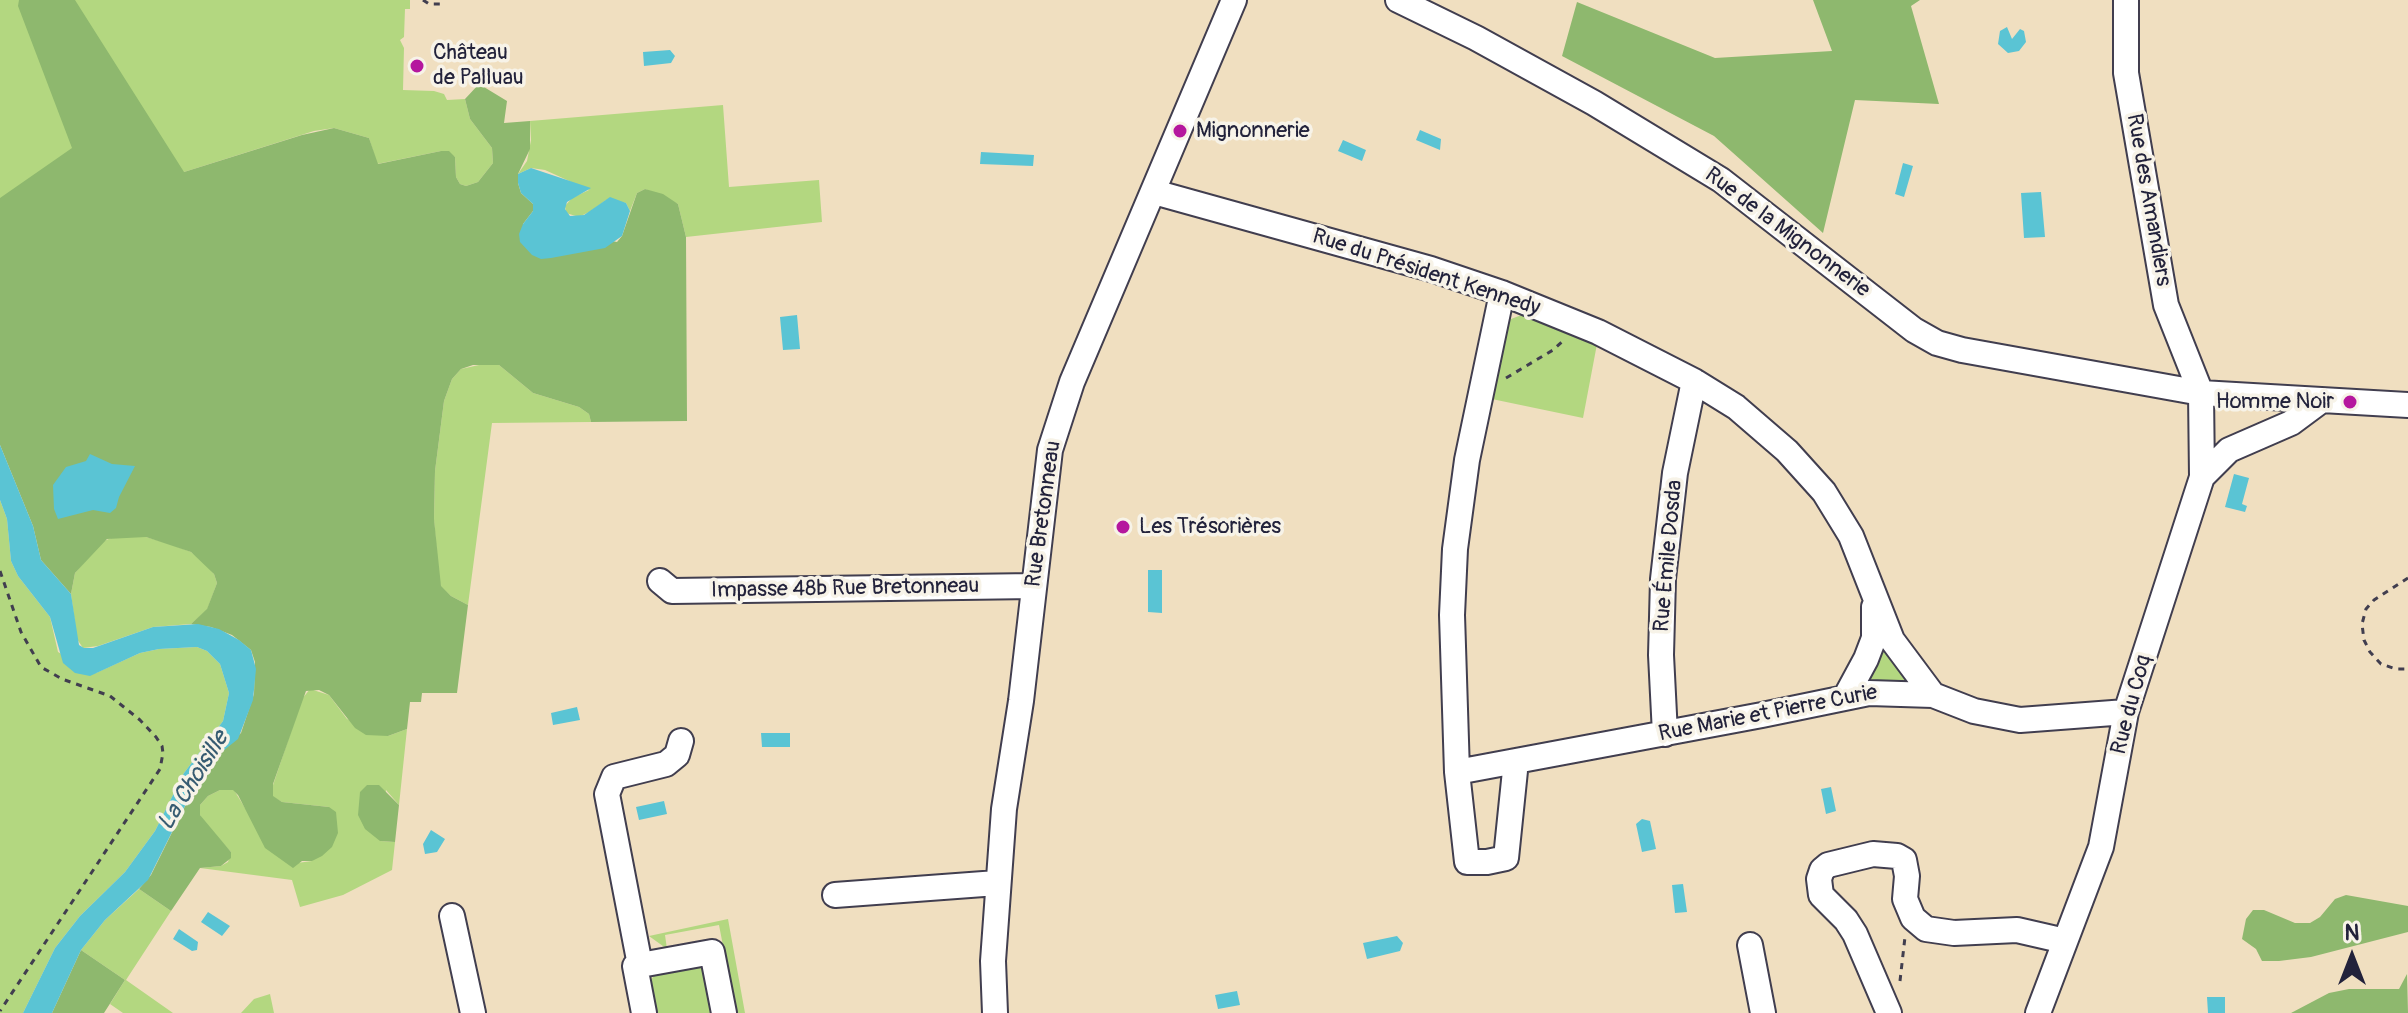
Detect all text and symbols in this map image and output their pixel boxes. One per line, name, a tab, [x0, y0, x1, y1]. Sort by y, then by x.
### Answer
place label: Château de Palluau	[433, 40, 524, 92]
marker: Château de Palluau	[408, 57, 426, 75]
street label: Rue des Amandiers	[2120, 112, 2176, 288]
place label: Mignonnerie	[1196, 118, 1310, 144]
marker: Mignonnerie	[1171, 122, 1189, 140]
street label: Rue de la Mignonnerie	[1699, 162, 1875, 304]
street label: Rue du Président Kennedy	[1309, 224, 1543, 322]
place label: Homme Noir	[2216, 389, 2334, 415]
marker: Homme Noir	[2341, 393, 2359, 411]
street label: Rue Bretonneau	[1021, 439, 1067, 589]
street label: Rue Émile Dosda	[1649, 479, 1689, 633]
place label: Les Trésorières	[1139, 514, 1281, 540]
marker: Les Trésorières	[1114, 518, 1132, 536]
street label: Impasse 48b Rue Bretonneau	[711, 573, 979, 605]
street label: Rue du Coq	[2106, 652, 2158, 758]
street label: Rue Marie et Pierre Curie	[1656, 680, 1880, 748]
water label: La Choisille	[152, 726, 236, 836]
north arrow	[2312, 917, 2392, 997]
text: N	[2345, 919, 2359, 947]

